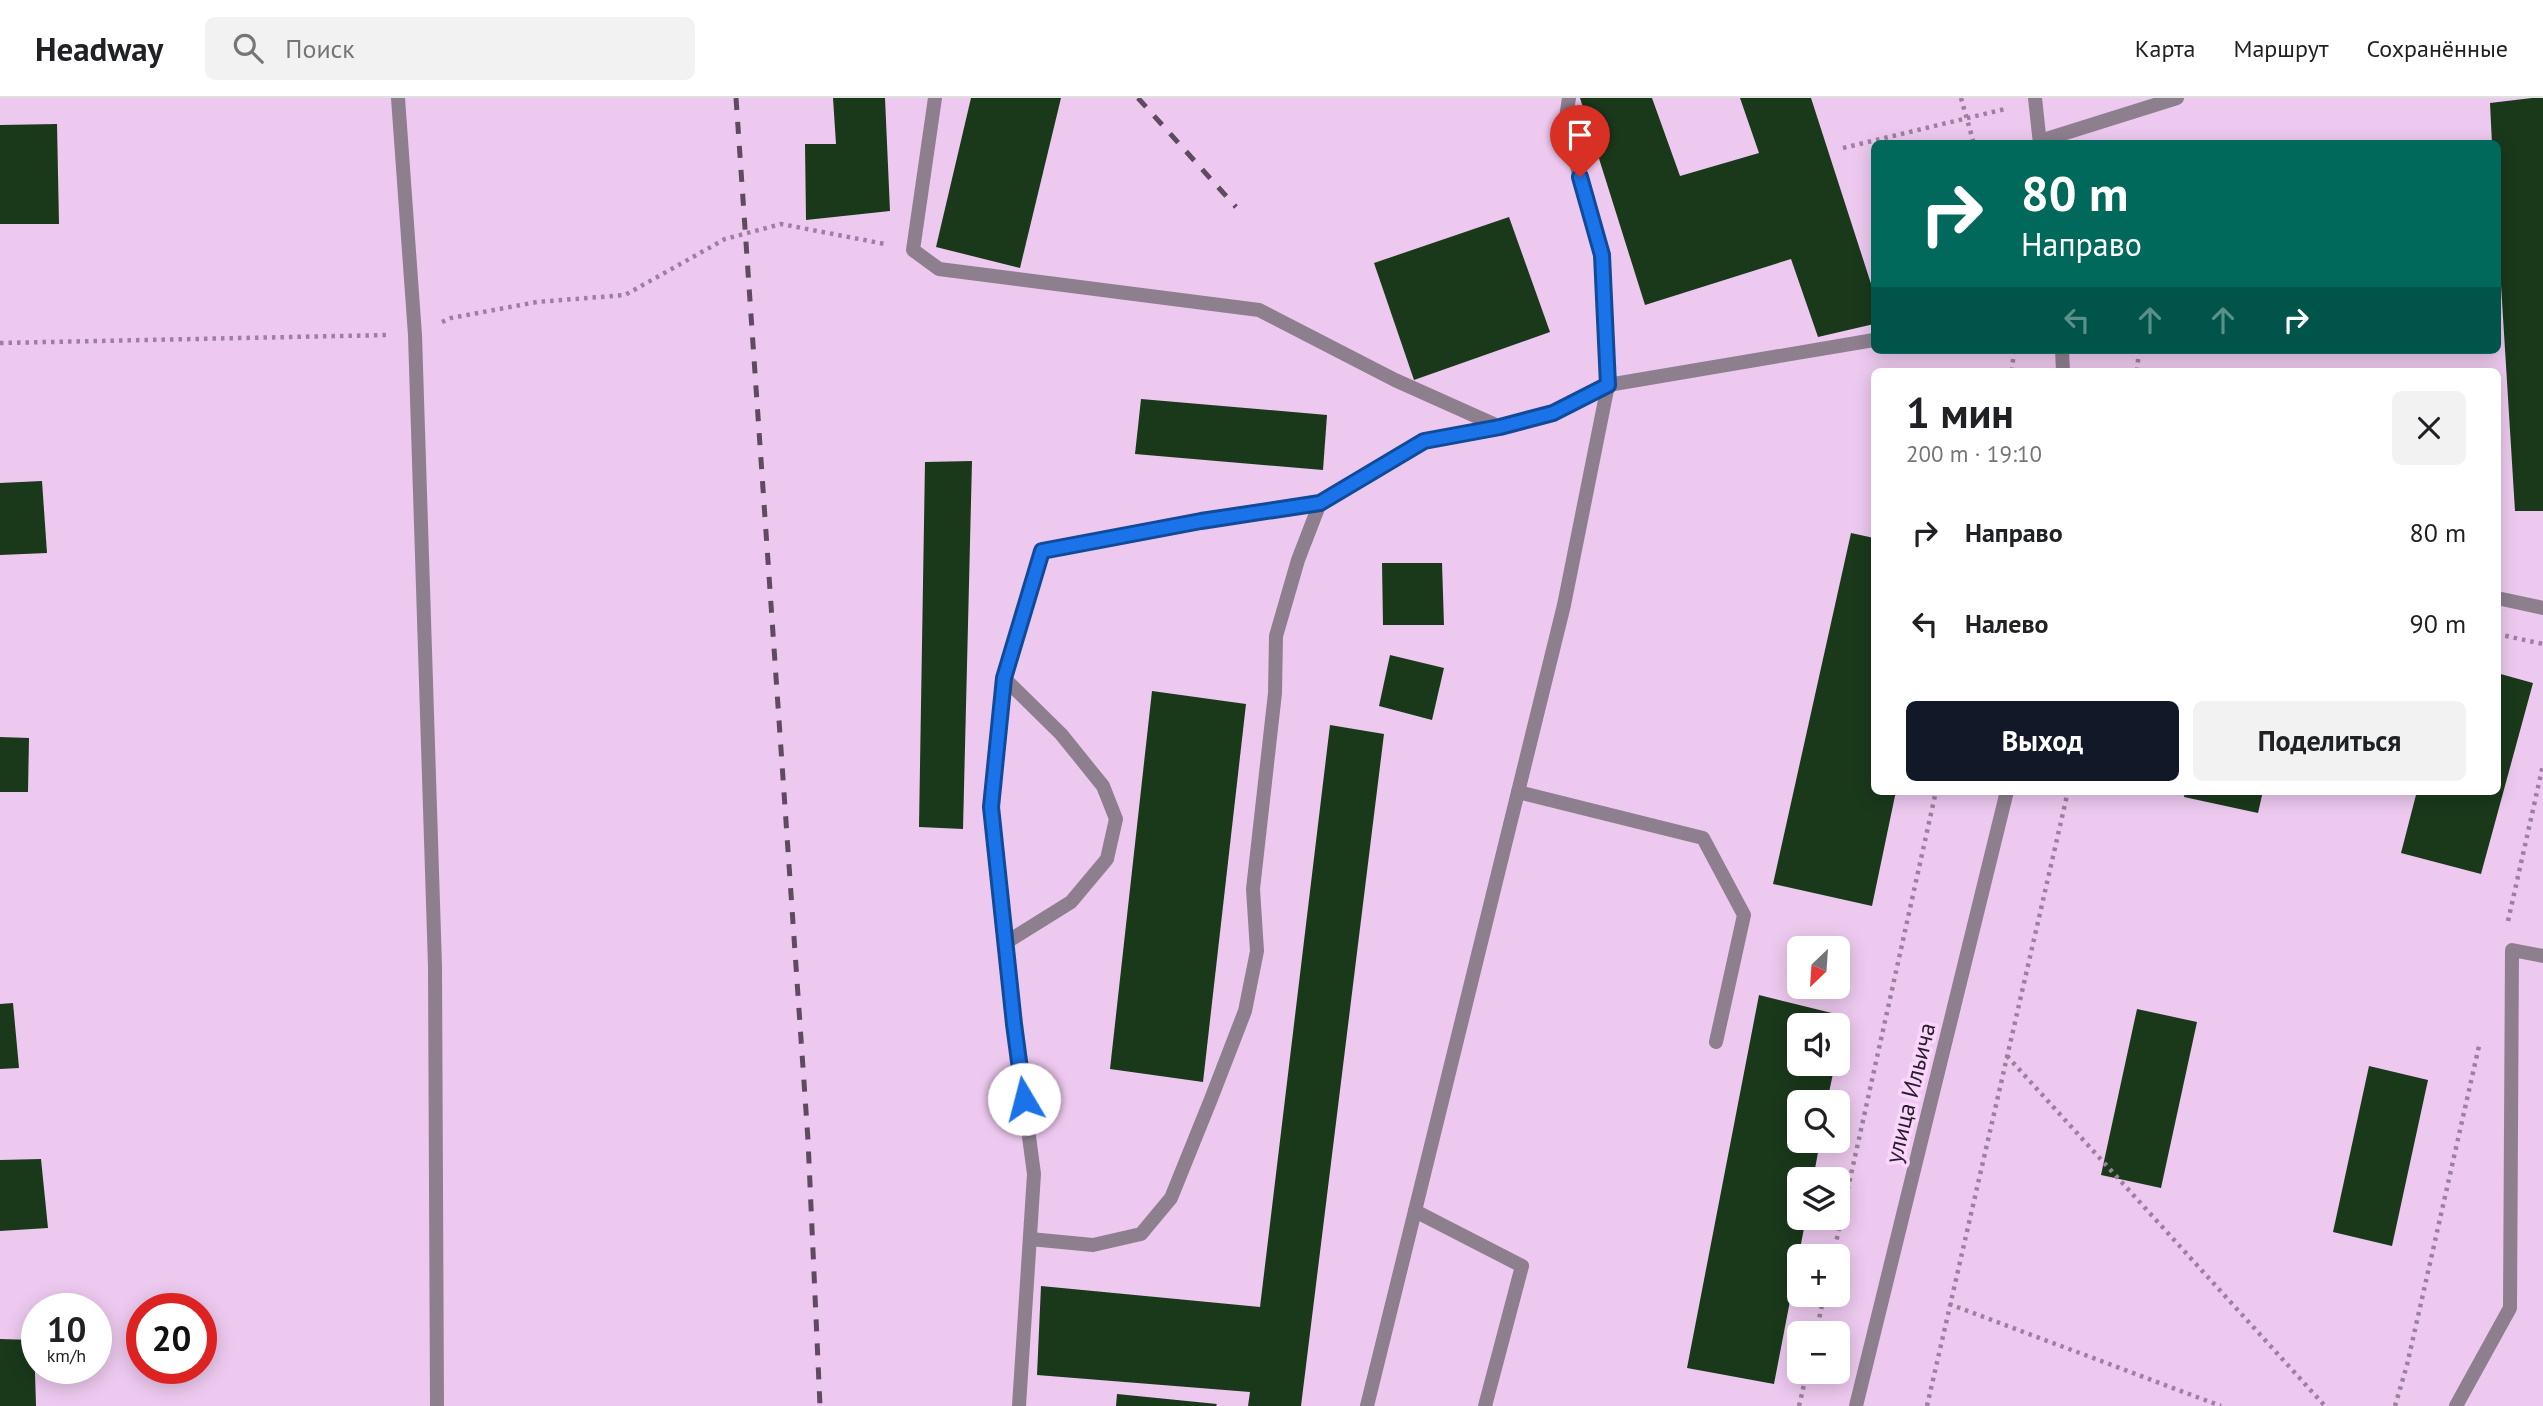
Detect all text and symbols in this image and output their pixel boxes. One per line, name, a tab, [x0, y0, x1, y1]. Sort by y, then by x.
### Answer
search box	[205, 17, 695, 80]
text: Headway	[35, 27, 163, 70]
icon: search	[229, 29, 267, 67]
text: Поиск	[285, 32, 355, 65]
text: Карта	[2135, 33, 2195, 64]
text: Маршрут	[2233, 33, 2328, 64]
text: Сохранённые	[2366, 33, 2508, 64]
pin	[1550, 105, 1610, 177]
icon: arrive	[1561, 116, 1599, 154]
text: 80 m	[2021, 161, 2128, 225]
icon: right	[1906, 168, 1997, 259]
text: Направо	[2021, 223, 2142, 265]
icon: left	[2058, 301, 2096, 339]
icon: ahead	[2131, 301, 2169, 339]
icon: ahead	[2204, 301, 2242, 339]
icon: right	[2277, 301, 2315, 339]
text: 1 мин	[1906, 385, 2014, 440]
button: close	[2392, 391, 2466, 465]
text: 200 m · 19:10	[1906, 439, 2042, 468]
icon: right	[1906, 514, 1944, 552]
text: Направо	[1965, 516, 2063, 549]
text: 80 m	[2410, 516, 2466, 549]
icon: left	[1906, 605, 1944, 643]
text: Налево	[1965, 607, 2049, 640]
text: 90 m	[2410, 607, 2466, 640]
button: Выход	[1906, 701, 2179, 781]
button: Поделиться	[2193, 701, 2466, 781]
north arrow	[1787, 936, 1850, 999]
map controls	[1787, 936, 1850, 1384]
button: sound	[1787, 1013, 1850, 1076]
street label: улица Ильича	[1878, 1019, 1942, 1167]
position arrow	[987, 1062, 1061, 1136]
button: search	[1787, 1090, 1850, 1153]
button: layers	[1787, 1167, 1850, 1230]
button: +	[1787, 1244, 1850, 1307]
speed limit sign: 20	[126, 1293, 217, 1384]
text: 10	[47, 1306, 86, 1352]
button: −	[1787, 1321, 1850, 1384]
text: km/h	[47, 1344, 86, 1367]

